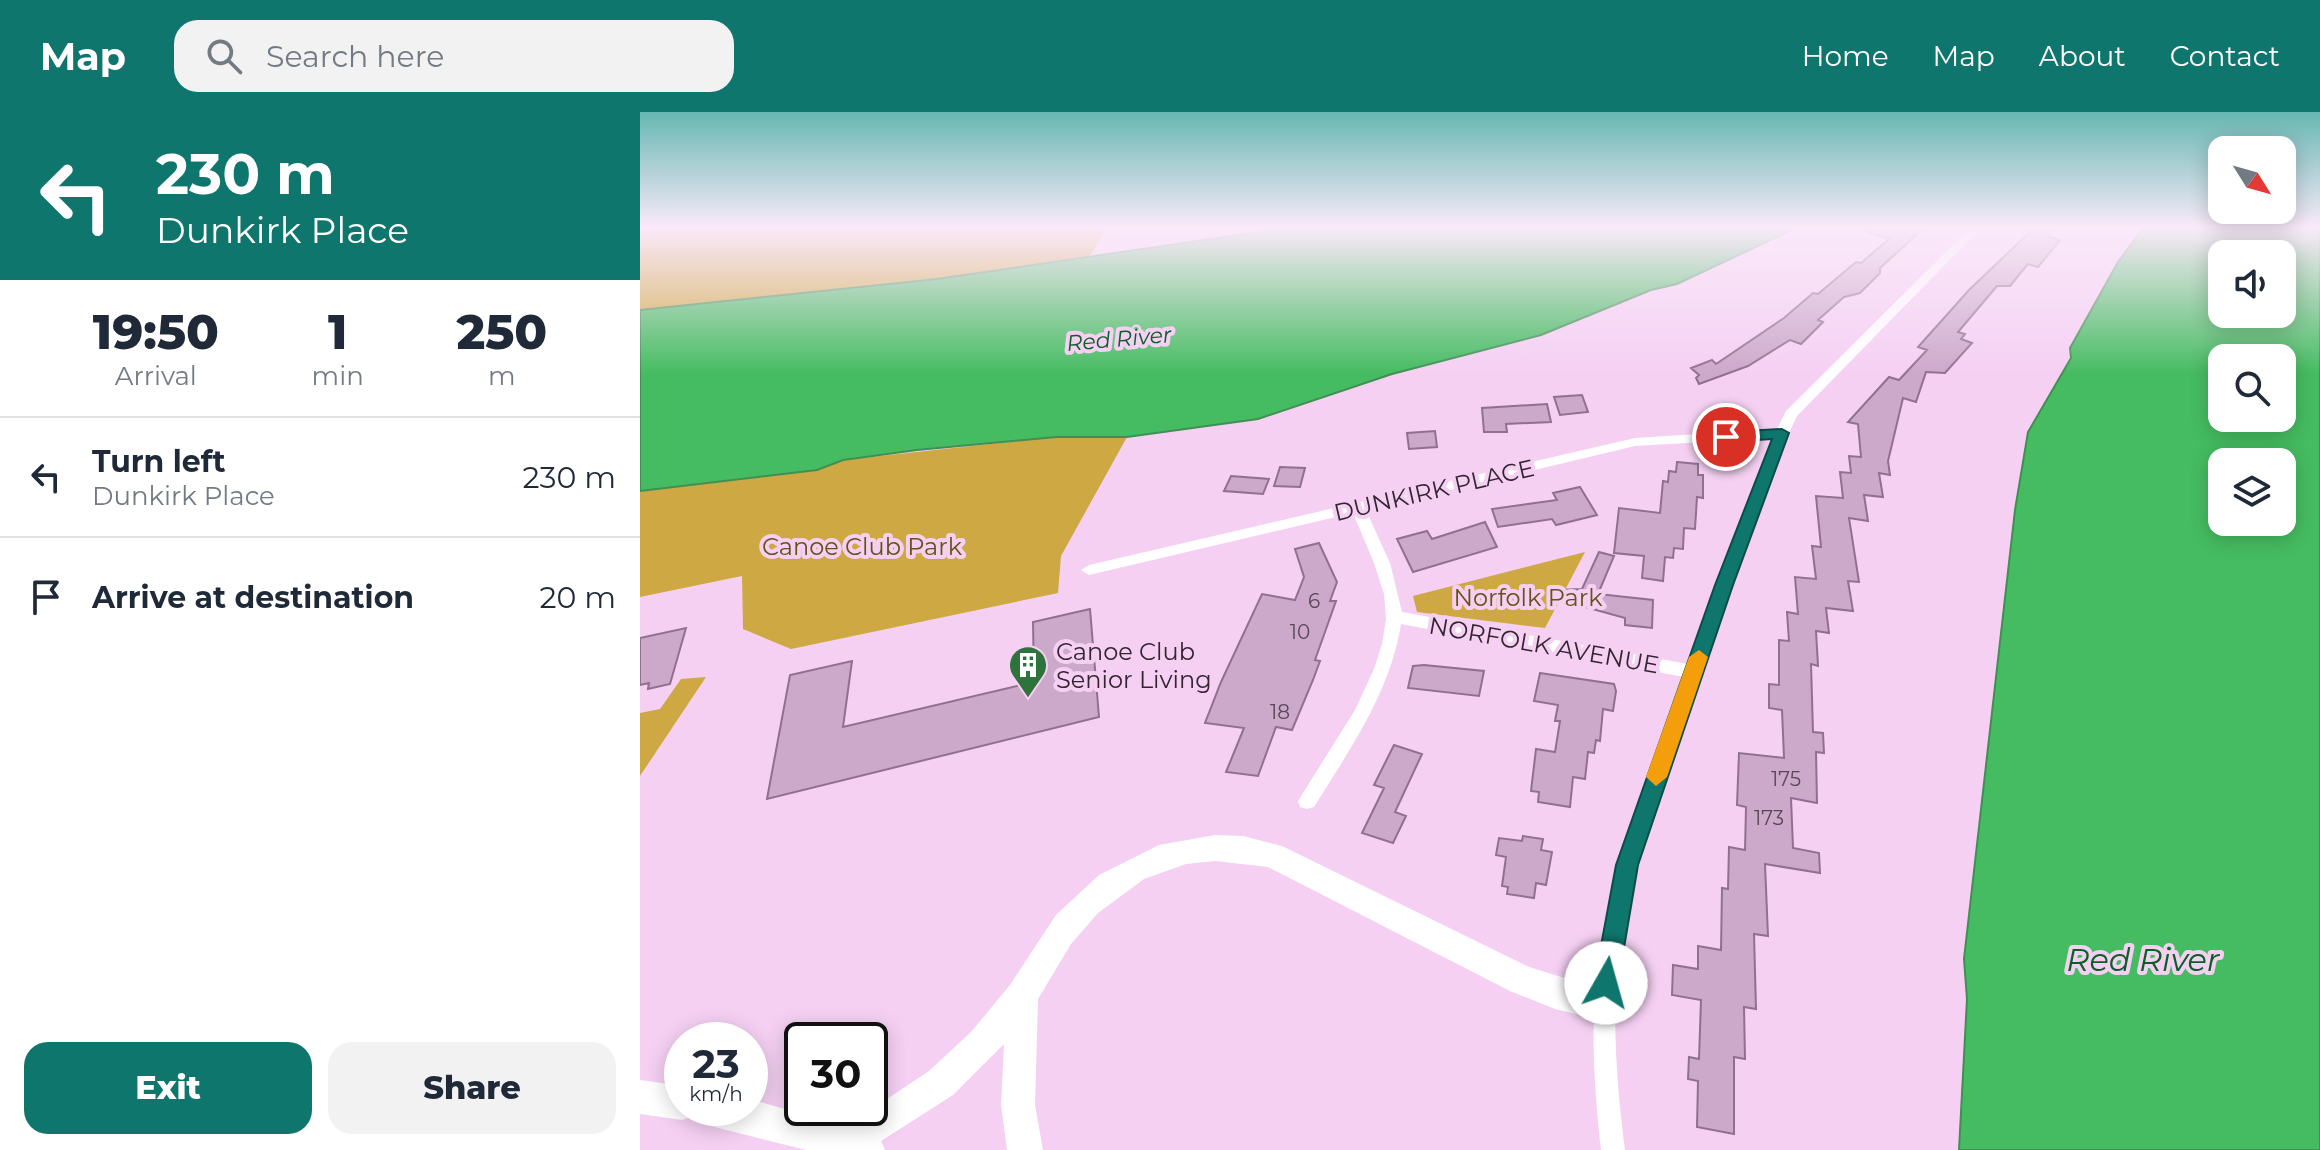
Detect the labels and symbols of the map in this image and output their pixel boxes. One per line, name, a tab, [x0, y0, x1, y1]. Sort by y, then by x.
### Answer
north arrow	[2208, 136, 2296, 224]
water label: Red River	[1065, 321, 1174, 357]
pin	[1692, 403, 1760, 471]
street label: DUNKIRK PLACE	[1331, 453, 1537, 527]
park label: Canoe Club Park	[762, 532, 963, 561]
park label: Norfolk Park	[1453, 583, 1603, 612]
house number: 6	[1308, 589, 1320, 613]
street label: NORFOLK AVENUE	[1427, 610, 1661, 680]
house number: 10	[1290, 620, 1310, 644]
place label: Canoe Club Senior Living	[1056, 637, 1212, 694]
building icon: Canoe Club Senior Living	[1007, 644, 1049, 699]
house number: 18	[1270, 700, 1290, 724]
house number: 175	[1771, 767, 1801, 791]
house number: 173	[1754, 806, 1784, 830]
water label: Red River	[2066, 940, 2221, 979]
position arrow	[1564, 941, 1648, 1025]
speed limit sign: 30	[784, 1022, 888, 1126]

